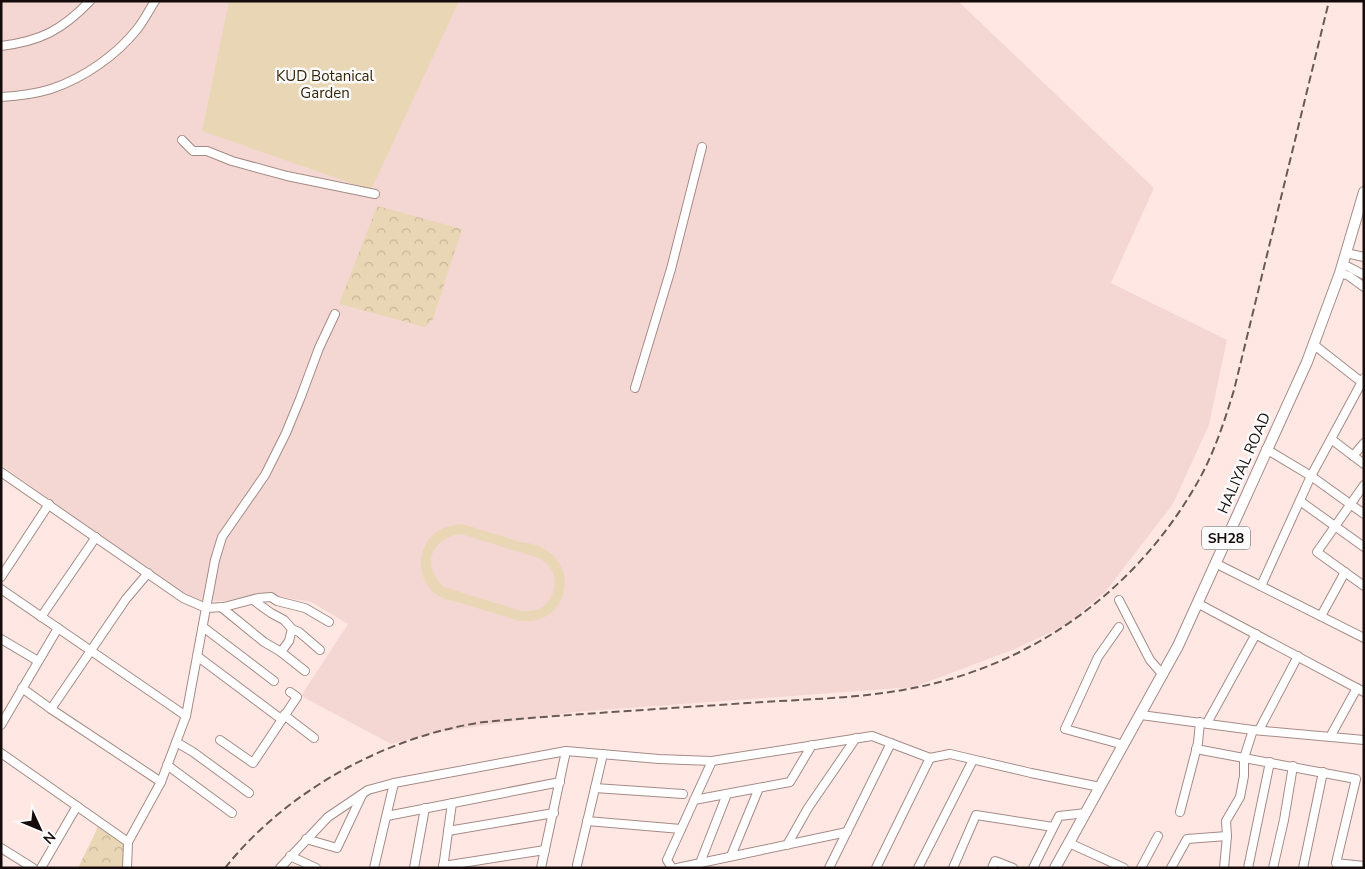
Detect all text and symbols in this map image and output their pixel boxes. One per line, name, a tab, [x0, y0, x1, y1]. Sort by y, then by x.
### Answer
park label: KUD Botanical Garden	[276, 66, 375, 103]
street label: HALIYAL ROAD	[1213, 409, 1275, 517]
road number: SH28	[1202, 526, 1250, 550]
north arrow	[15, 804, 65, 854]
text: N	[39, 827, 59, 848]

